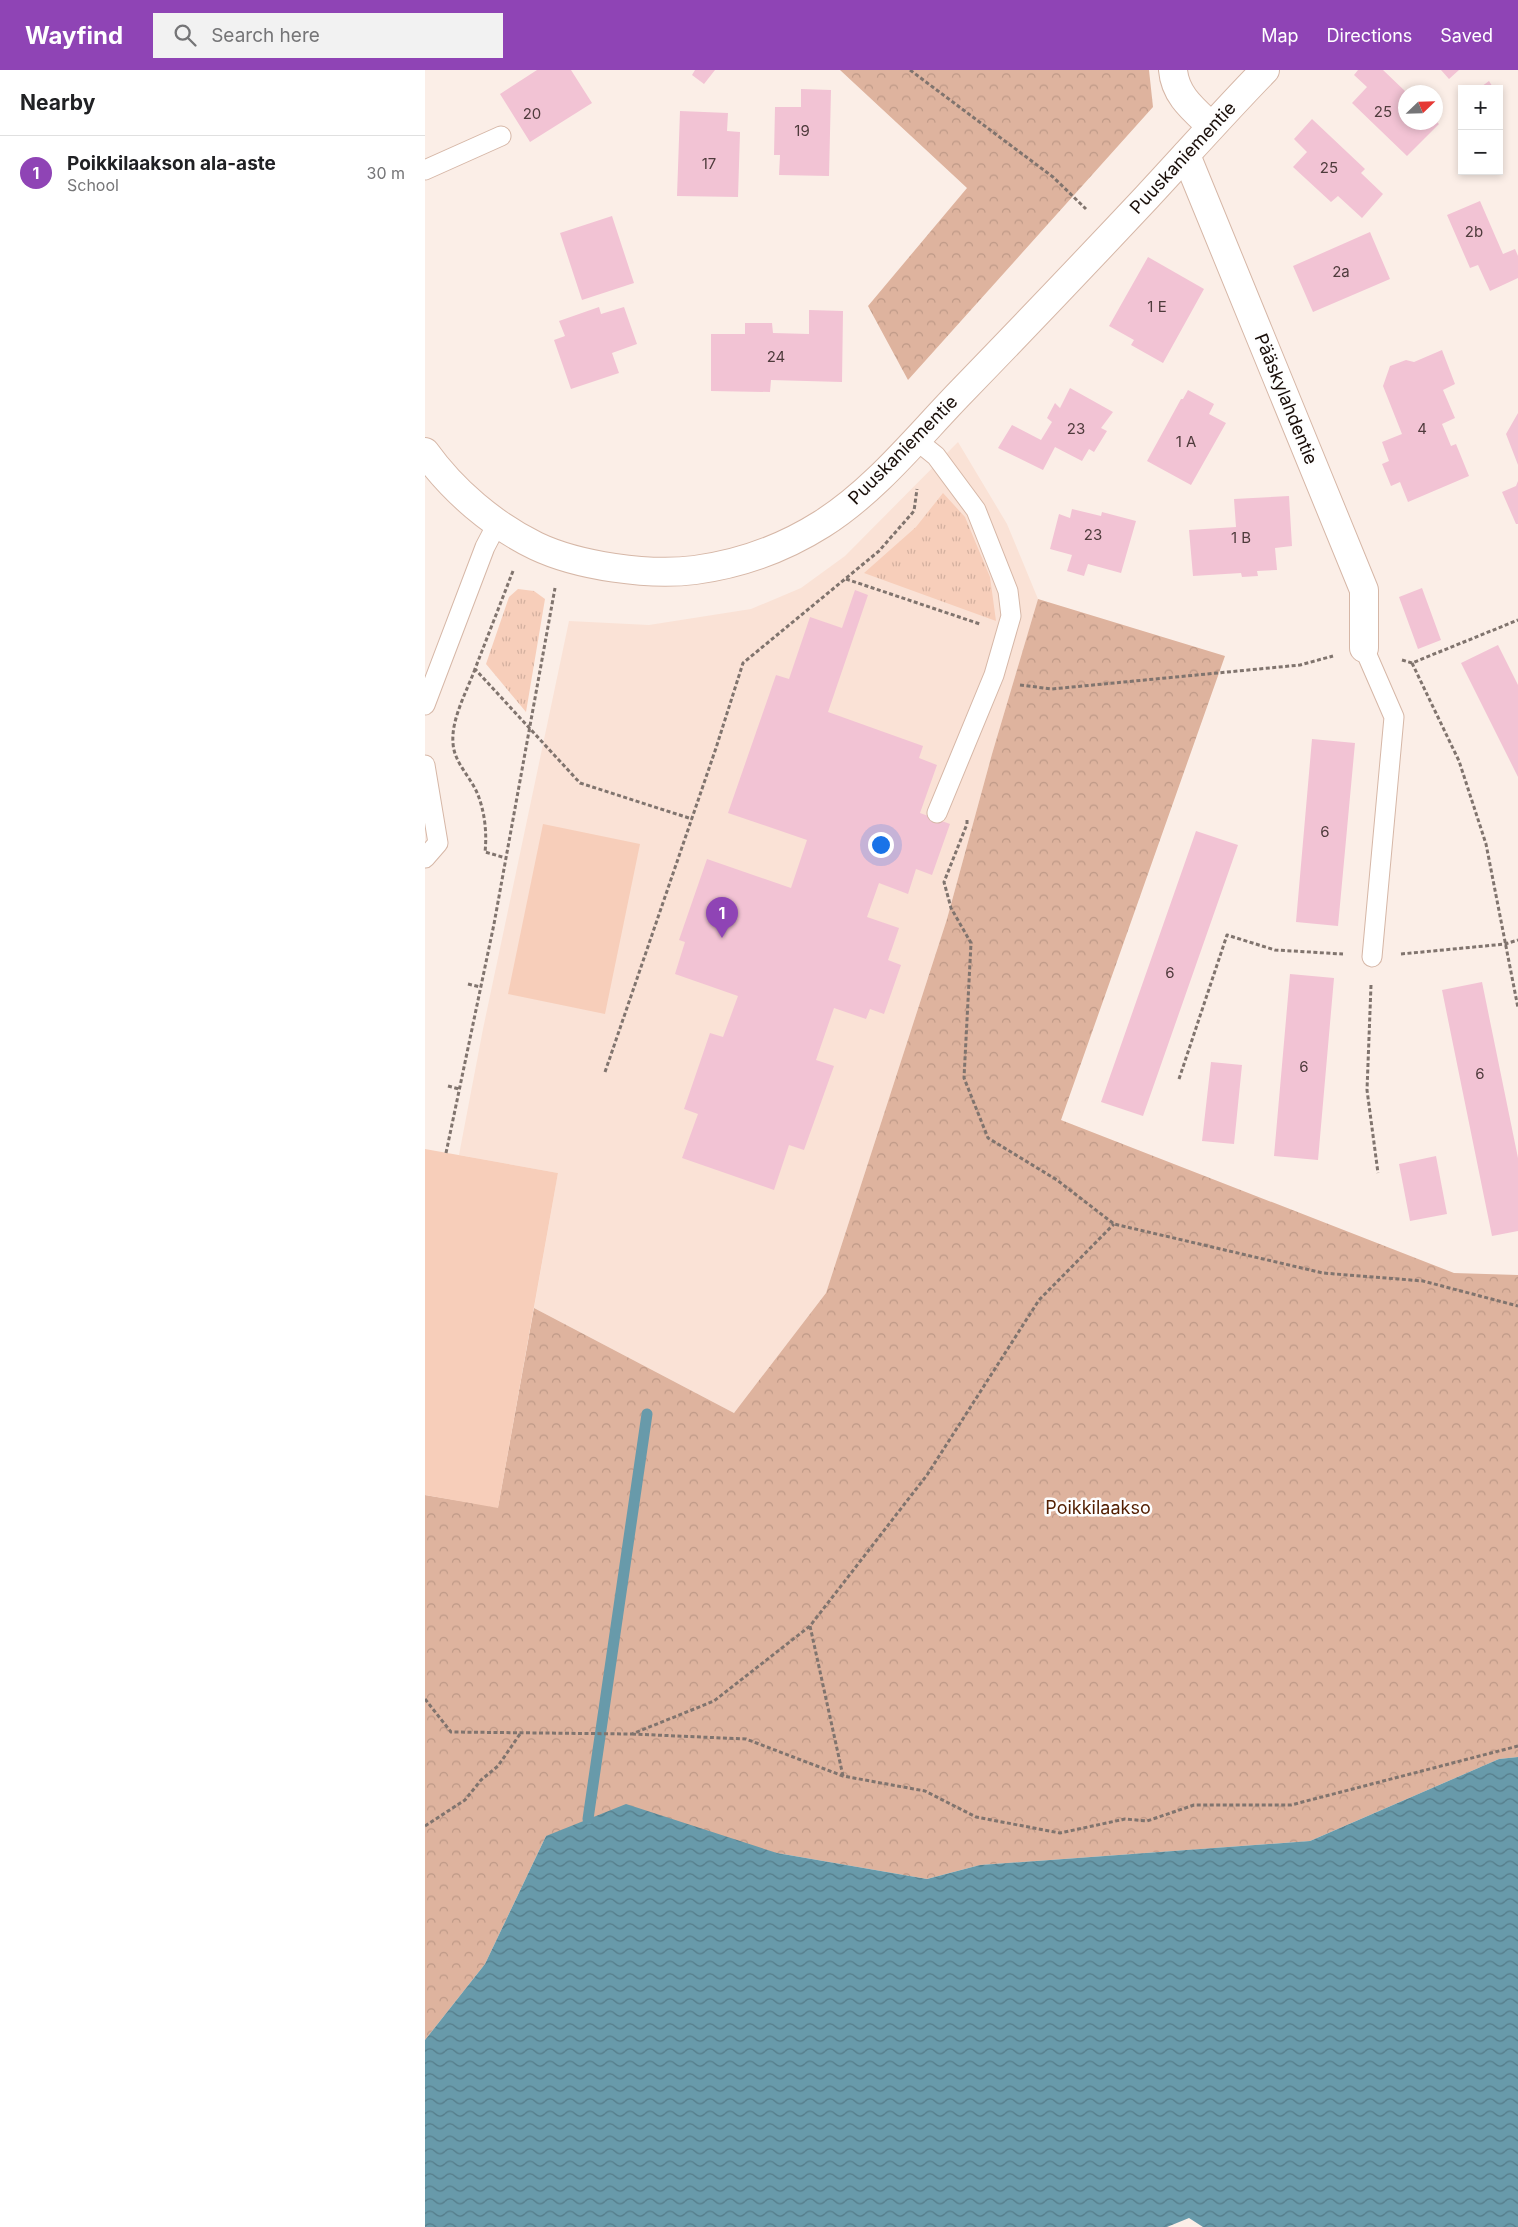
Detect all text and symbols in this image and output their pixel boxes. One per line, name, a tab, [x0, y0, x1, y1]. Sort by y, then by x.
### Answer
search box	[153, 13, 503, 58]
text: Wayfind	[25, 21, 123, 50]
icon: search	[171, 21, 199, 49]
text: Search here	[211, 24, 320, 47]
text: Map	[1261, 25, 1299, 46]
text: Directions	[1327, 25, 1412, 46]
text: Saved	[1440, 25, 1493, 46]
north arrow	[1398, 85, 1443, 130]
map controls	[1458, 85, 1503, 175]
button: +	[1458, 85, 1503, 130]
text: Nearby	[20, 90, 95, 115]
street label: Puuskaniementie	[1125, 97, 1240, 218]
house number: 25	[1374, 102, 1392, 121]
house number: 20	[523, 104, 541, 123]
house number: 19	[794, 121, 810, 140]
button: −	[1458, 130, 1503, 175]
text: Poikkilaakson ala-aste	[67, 152, 276, 175]
house number: 17	[702, 154, 716, 173]
house number: 25	[1320, 158, 1338, 177]
text: 1	[33, 163, 39, 183]
text: 30 m	[367, 163, 405, 183]
text: School	[67, 175, 119, 195]
house number: 2b	[1465, 222, 1483, 241]
house number: 2a	[1332, 262, 1350, 281]
house number: 1 E	[1147, 297, 1167, 316]
street label: Pääskylahdentie	[1251, 330, 1322, 467]
house number: 24	[767, 347, 785, 366]
street label: Puuskaniementie	[844, 391, 961, 508]
house number: 23	[1067, 419, 1085, 438]
house number: 4	[1417, 419, 1427, 438]
house number: 1 A	[1176, 432, 1196, 451]
house number: 23	[1084, 525, 1102, 544]
house number: 1 B	[1231, 528, 1251, 547]
house number: 6	[1320, 822, 1330, 841]
your location	[868, 832, 894, 858]
pin: 1	[706, 897, 738, 938]
house number: 6	[1165, 963, 1175, 982]
house number: 6	[1299, 1057, 1309, 1076]
house number: 6	[1475, 1064, 1485, 1083]
park label: Poikkilaakso	[1045, 1497, 1151, 1518]

